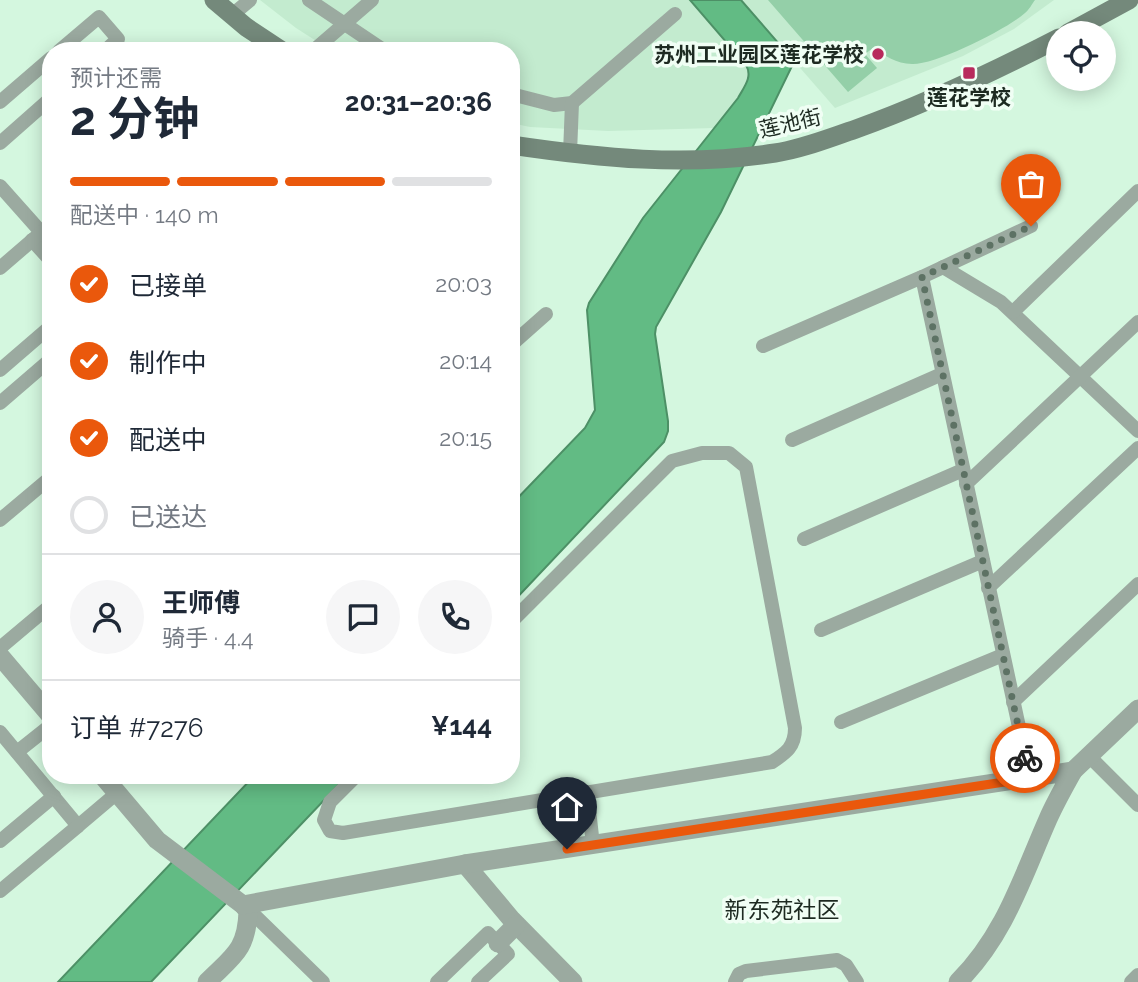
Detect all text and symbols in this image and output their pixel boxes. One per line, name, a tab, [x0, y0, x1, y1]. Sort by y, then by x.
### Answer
map controls	[1046, 21, 1116, 91]
button: locate	[1046, 21, 1116, 91]
place label: 苏州工业园区莲花学校	[654, 42, 864, 67]
marker: 苏州工业园区莲花学校	[870, 46, 886, 62]
text: 预计还需	[70, 64, 162, 91]
marker: 莲花学校	[961, 65, 977, 81]
place label: 莲花学校	[927, 85, 1011, 110]
text: 20:31–20:36	[345, 87, 492, 117]
text: 2 分钟	[70, 92, 199, 146]
street label: 莲池街	[756, 104, 824, 142]
pin	[1001, 154, 1061, 226]
icon: bag	[1012, 165, 1050, 203]
text: 配送中 · 140 m	[70, 201, 219, 228]
icon: check	[70, 265, 108, 303]
text: 20:03	[435, 270, 492, 297]
text: 已接单	[129, 271, 207, 301]
icon: check	[70, 342, 108, 380]
text: 20:14	[439, 347, 492, 374]
text: 制作中	[129, 348, 207, 378]
icon: check	[70, 419, 108, 457]
text: 20:15	[439, 424, 492, 451]
text: 配送中	[129, 425, 207, 455]
text: 已送达	[129, 502, 207, 532]
button: person	[70, 580, 144, 654]
button: chat	[326, 580, 400, 654]
button: phone	[418, 580, 492, 654]
text: 王师傅	[162, 588, 240, 618]
text: 骑手 · 4.4	[162, 624, 254, 651]
text: ¥144	[431, 711, 492, 741]
text: 订单 #7276	[70, 713, 203, 743]
courier	[990, 723, 1060, 793]
icon: bike	[1006, 739, 1044, 777]
pin	[537, 777, 597, 849]
icon: home	[548, 788, 586, 826]
district label: 新东苑社区	[725, 896, 840, 923]

